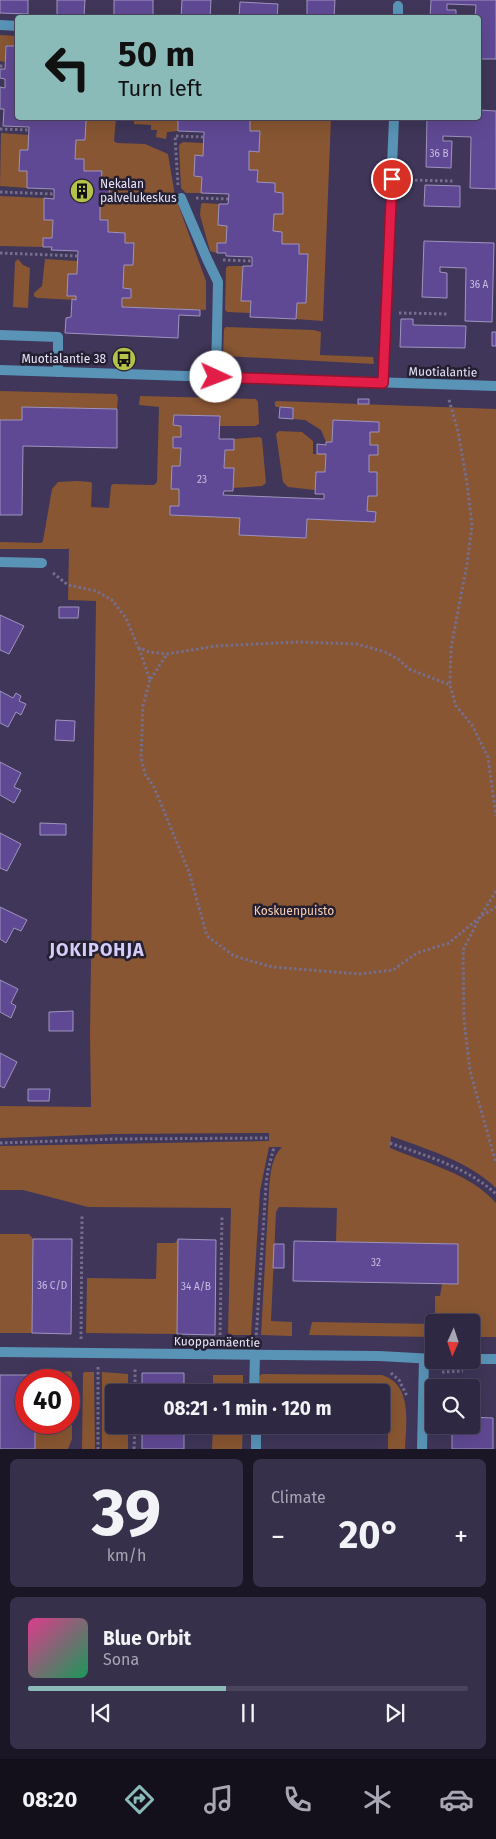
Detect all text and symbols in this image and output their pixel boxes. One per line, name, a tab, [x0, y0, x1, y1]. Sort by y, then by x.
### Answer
text: 50 m	[118, 33, 195, 75]
icon: left	[35, 35, 100, 100]
text: Turn left	[118, 75, 202, 102]
house number: 36 B	[429, 148, 449, 160]
pin	[371, 158, 413, 200]
icon: arrive	[378, 165, 406, 193]
place label: Nekalan palvelukeskus	[100, 177, 177, 205]
building icon: Nekalan palvelukeskus	[69, 178, 95, 204]
house number: 36 A	[470, 279, 489, 291]
bus stop icon: Muotialantie 38	[111, 346, 137, 372]
position arrow	[189, 350, 241, 402]
place label: Muotialantie 38	[21, 352, 106, 366]
street label: Muotialantie	[409, 364, 477, 380]
house number: 23	[197, 474, 207, 486]
park label: Koskuenpuisto	[254, 904, 334, 918]
district label: JOKIPOHJA	[48, 939, 145, 961]
house number: 32	[371, 1257, 381, 1269]
house number: 36 C/D	[37, 1280, 67, 1292]
house number: 34 A/B	[181, 1281, 211, 1293]
north arrow	[425, 1314, 480, 1369]
map controls	[425, 1314, 480, 1434]
street label: Kuoppamäentie	[174, 1334, 260, 1350]
speed limit sign: 40	[15, 1369, 80, 1434]
button: search	[425, 1379, 480, 1434]
text: 08:21 · 1 min · 120 m	[163, 1397, 332, 1420]
text: 39	[92, 1474, 161, 1552]
text: Climate	[271, 1488, 326, 1507]
text: 20°	[339, 1512, 400, 1558]
text: −	[271, 1520, 285, 1553]
text: +	[454, 1520, 468, 1553]
text: km/h	[107, 1546, 146, 1565]
text: Blue Orbit	[103, 1627, 191, 1650]
text: Sona	[103, 1650, 139, 1669]
icon: previous	[87, 1699, 115, 1727]
icon: pause	[234, 1699, 262, 1727]
icon: next	[381, 1699, 409, 1727]
icon: directions	[122, 1782, 157, 1817]
icon: music	[201, 1782, 236, 1817]
icon: phone	[280, 1782, 315, 1817]
icon: climate	[360, 1782, 395, 1817]
icon: car	[439, 1782, 474, 1817]
text: 08:20	[22, 1786, 77, 1813]

